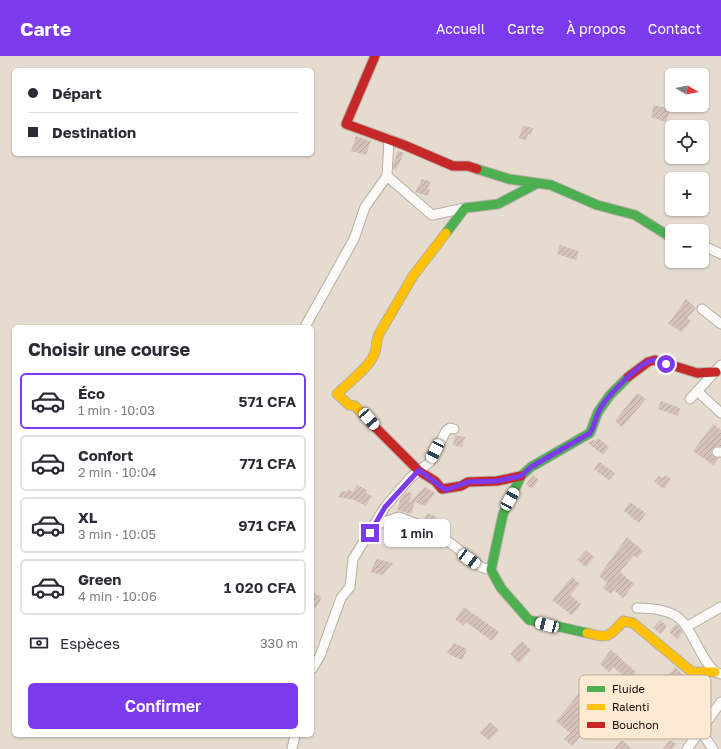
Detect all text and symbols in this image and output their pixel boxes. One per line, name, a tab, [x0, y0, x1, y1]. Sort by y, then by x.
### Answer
text: Carte	[20, 17, 71, 40]
text: Accueil	[436, 20, 485, 37]
text: Carte	[507, 20, 544, 37]
text: À propos	[566, 20, 626, 37]
text: Contact	[648, 20, 701, 37]
north arrow	[665, 68, 709, 112]
map controls	[665, 68, 709, 268]
text: Départ	[52, 84, 102, 102]
button: locate	[665, 120, 709, 164]
text: Destination	[52, 123, 136, 141]
button: +	[665, 172, 709, 216]
button: −	[665, 224, 709, 268]
text: Choisir une course	[28, 338, 190, 360]
route start	[657, 355, 675, 373]
icon: car	[30, 383, 66, 419]
text: Éco	[78, 384, 105, 402]
text: 571 CFA	[239, 392, 296, 410]
text: 1 min · 10:03	[78, 402, 155, 418]
car	[357, 406, 381, 432]
car	[424, 438, 446, 464]
icon: car	[30, 445, 66, 481]
text: Confort	[78, 446, 133, 464]
text: 771 CFA	[239, 454, 296, 472]
text: 2 min · 10:04	[78, 464, 156, 480]
car	[499, 486, 521, 512]
icon: car	[30, 507, 66, 543]
text: XL	[78, 508, 97, 526]
text: 971 CFA	[238, 516, 296, 534]
callout: 1 min	[384, 519, 450, 547]
route end	[361, 524, 379, 542]
text: 1 min	[401, 525, 433, 541]
text: 3 min · 10:05	[78, 526, 156, 542]
car	[456, 547, 482, 571]
icon: car	[30, 569, 66, 605]
text: Green	[78, 570, 121, 588]
text: 1 020 CFA	[224, 578, 296, 596]
text: 4 min · 10:06	[78, 588, 157, 604]
car	[534, 616, 560, 634]
icon: cash	[28, 632, 50, 654]
text: Espèces	[60, 634, 120, 652]
text: 330 m	[260, 635, 298, 651]
legend	[579, 675, 711, 739]
text: Fluide	[612, 682, 645, 695]
button: Confirmer	[28, 683, 298, 729]
text: Ralenti	[612, 700, 649, 713]
text: Bouchon	[612, 718, 659, 731]

